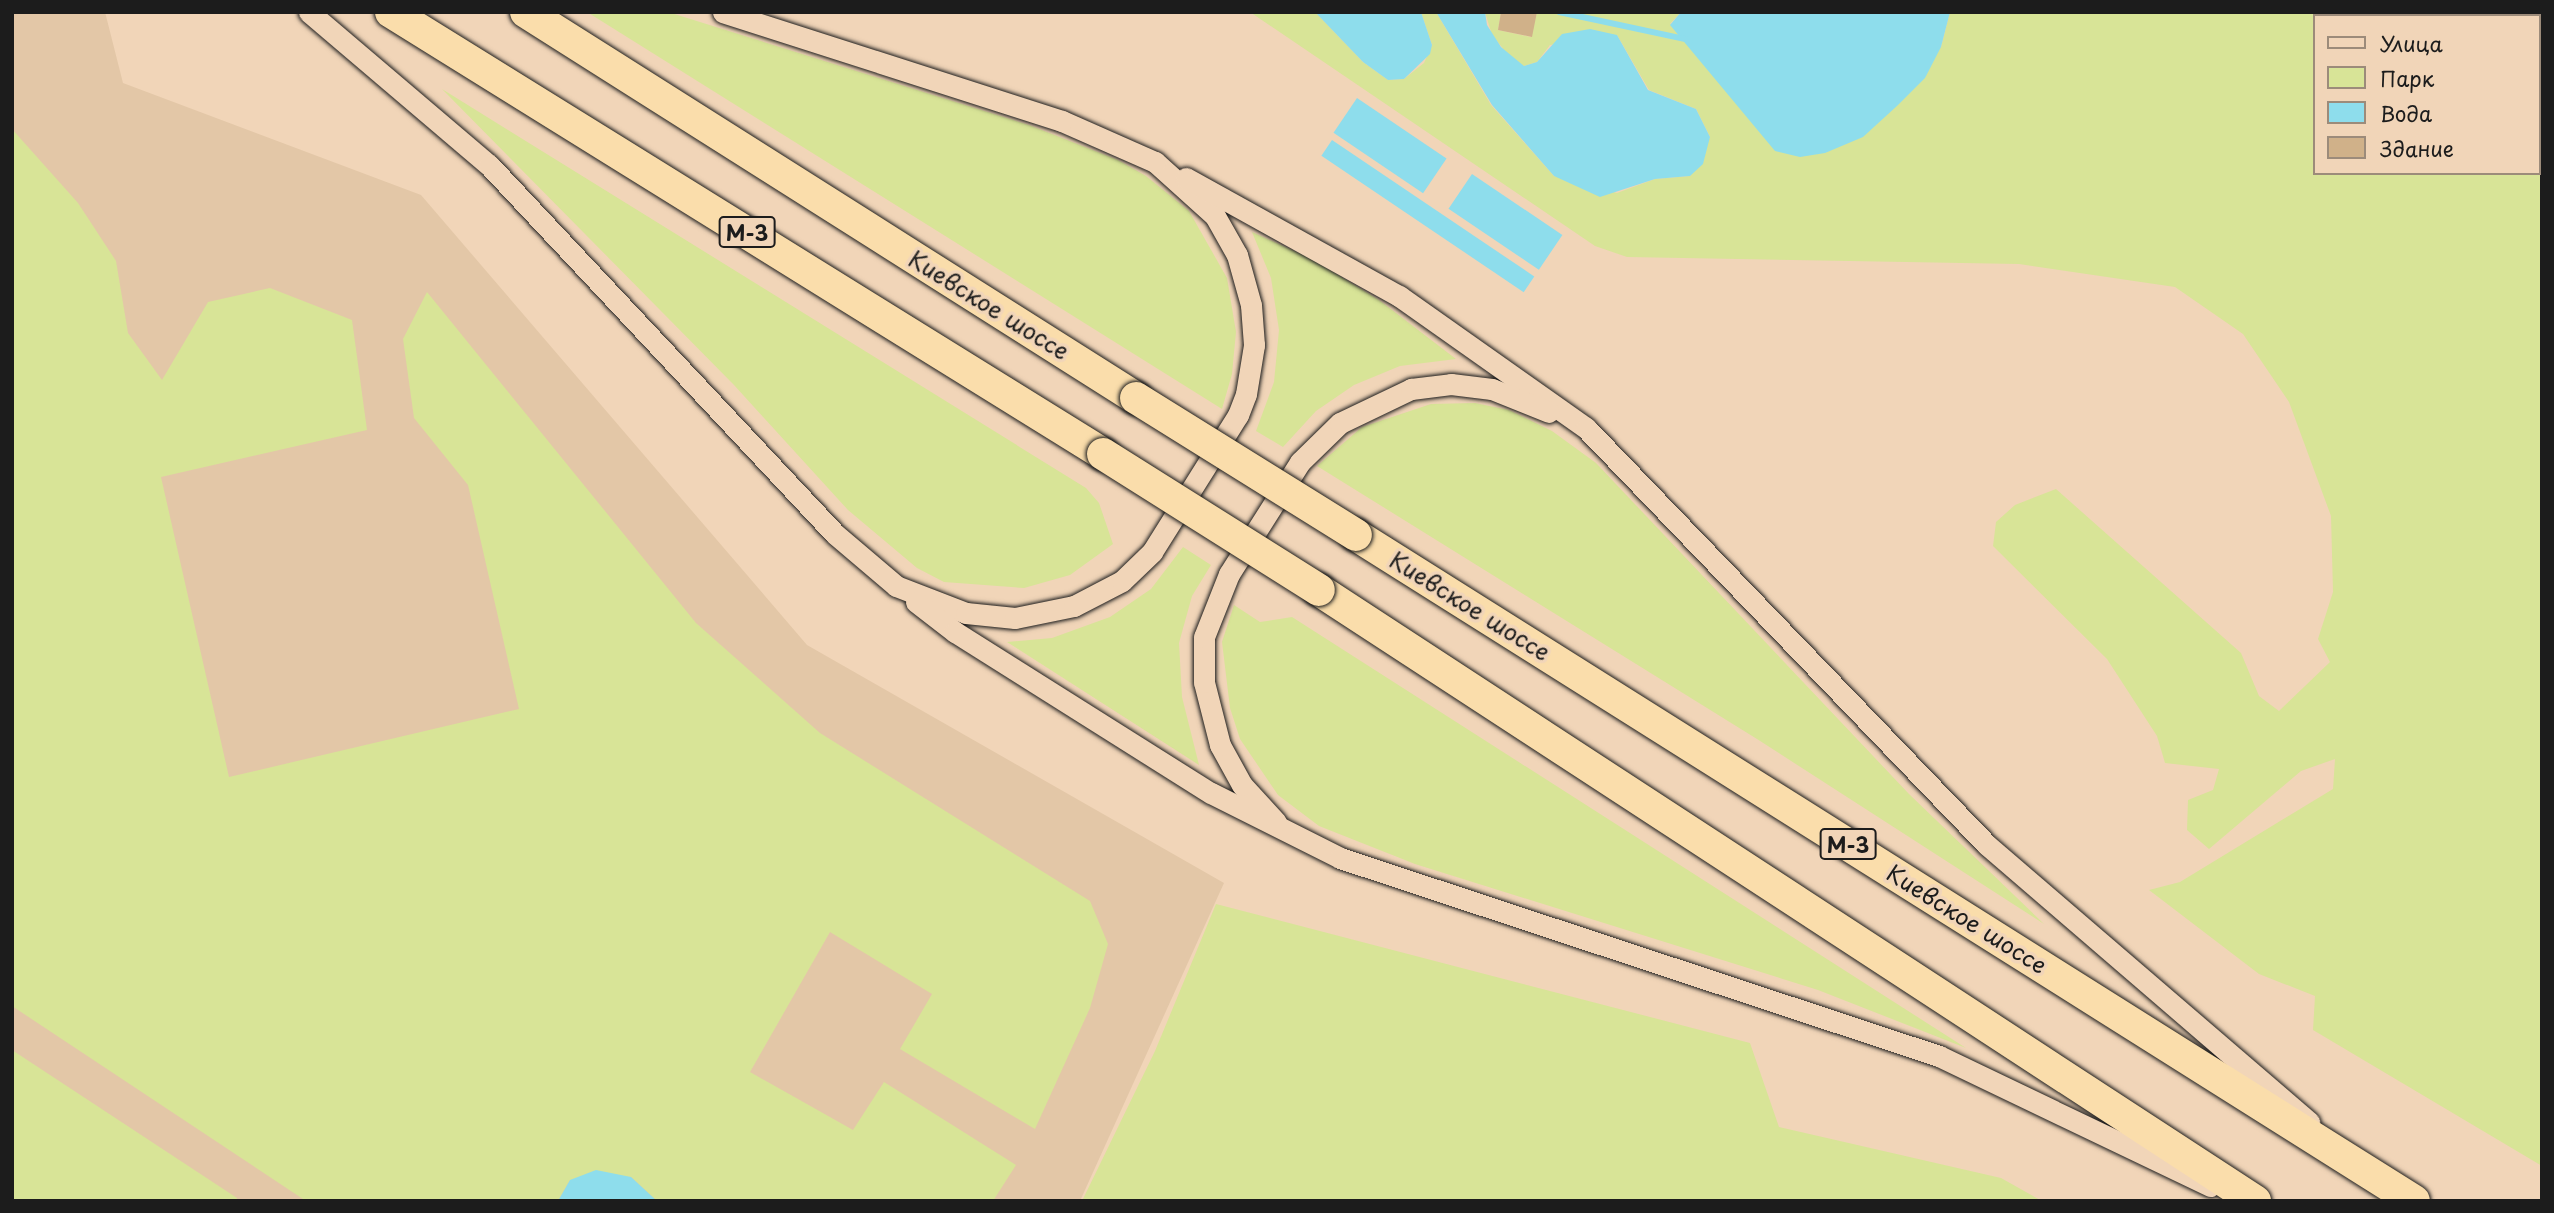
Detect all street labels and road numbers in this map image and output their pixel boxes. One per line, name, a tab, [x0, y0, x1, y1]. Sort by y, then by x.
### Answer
road number: М-3	[717, 215, 777, 250]
street label: Киевское шоссе	[904, 245, 1074, 365]
street label: Киевское шоссе	[1385, 546, 1555, 666]
road number: М-3	[1818, 826, 1878, 862]
street label: Киевское шоссе	[1882, 859, 2052, 979]

